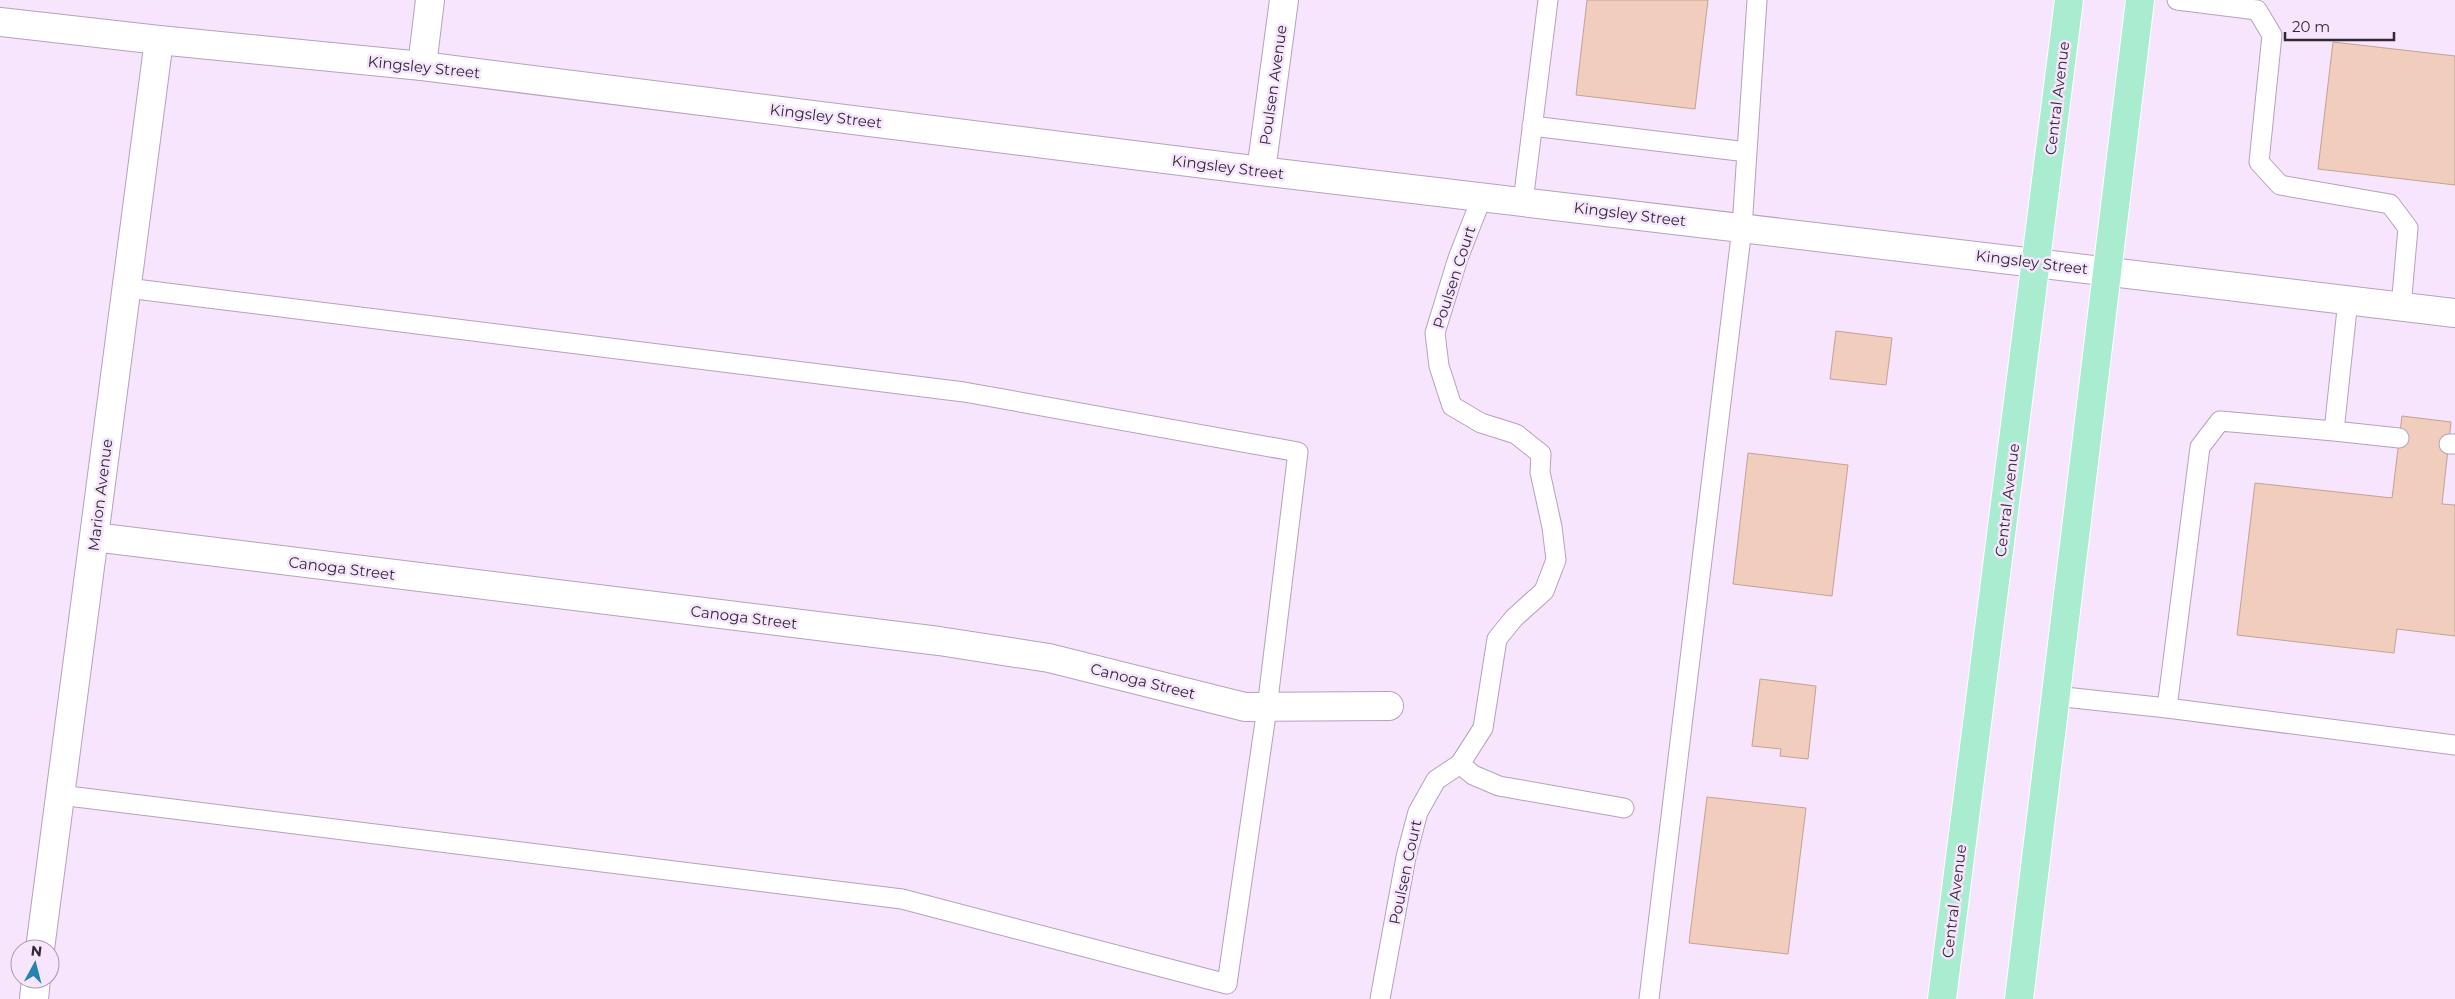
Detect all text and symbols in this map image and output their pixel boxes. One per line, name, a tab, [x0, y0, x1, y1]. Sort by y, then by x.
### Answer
scale bar	[2285, 10, 2394, 42]
text: 20 m	[2292, 17, 2330, 36]
street label: Poulsen Avenue	[1255, 24, 1291, 146]
street label: Central Avenue	[2041, 40, 2073, 156]
street label: Kingsley Street	[367, 52, 481, 82]
street label: Kingsley Street	[769, 100, 883, 132]
street label: Kingsley Street	[1171, 151, 1285, 183]
street label: Kingsley Street	[1573, 198, 1687, 230]
street label: Poulsen Court	[1428, 223, 1480, 331]
street label: Kingsley Street	[1975, 246, 2089, 278]
street label: Marion Avenue	[84, 438, 116, 552]
street label: Central Avenue	[1991, 442, 2023, 558]
street label: Canoga Street	[288, 552, 396, 584]
street label: Canoga Street	[690, 601, 798, 633]
street label: Canoga Street	[1089, 659, 1197, 703]
street label: Poulsen Court	[1385, 818, 1425, 926]
street label: Central Avenue	[1938, 843, 1970, 959]
north arrow	[10, 939, 60, 989]
text: N	[30, 941, 43, 961]

